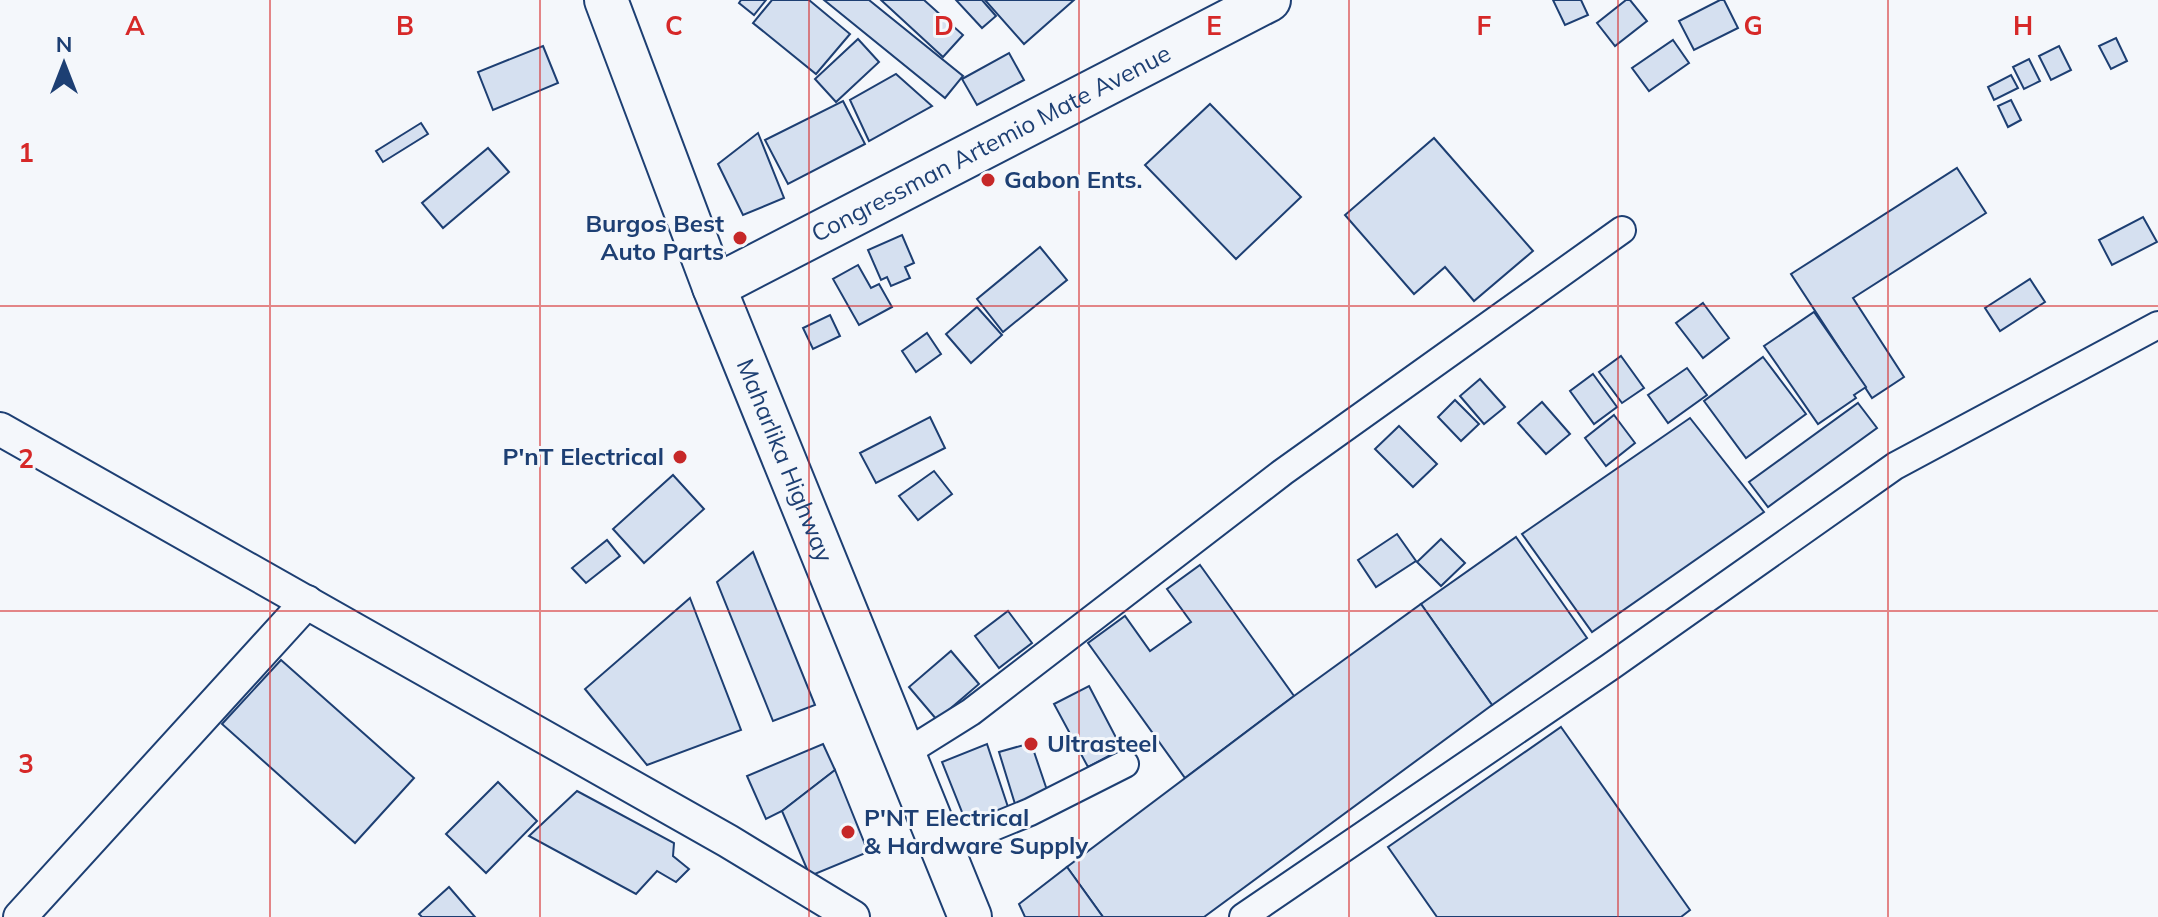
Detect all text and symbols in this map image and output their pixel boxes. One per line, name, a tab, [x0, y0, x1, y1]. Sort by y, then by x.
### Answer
text: A	[125, 9, 145, 42]
text: B	[396, 9, 414, 42]
text: C	[665, 9, 683, 42]
text: D	[934, 9, 954, 42]
text: E	[1206, 9, 1222, 42]
text: F	[1477, 9, 1492, 42]
text: G	[1743, 9, 1763, 42]
text: H	[2013, 9, 2033, 42]
north arrow	[24, 24, 104, 104]
text: N	[56, 30, 72, 58]
street label: Congressman Artemio Mate Avenue	[806, 37, 1175, 248]
text: 1	[18, 136, 34, 169]
place label: Gabon Ents.	[1004, 164, 1142, 194]
marker: Gabon Ents.	[979, 171, 997, 189]
place label: Burgos Best Auto Parts	[585, 208, 724, 266]
marker: Burgos Best Auto Parts	[731, 229, 749, 247]
street label: Maharlika Highway	[731, 354, 840, 566]
place label: P'nT Electrical	[502, 441, 664, 471]
text: 2	[18, 442, 34, 475]
marker: P'nT Electrical	[671, 448, 689, 466]
place label: Ultrasteel	[1047, 728, 1158, 758]
marker: Ultrasteel	[1022, 735, 1040, 753]
text: 3	[18, 747, 34, 780]
place label: P'NT Electrical & Hardware Supply	[864, 802, 1089, 860]
marker: P'NT Electrical & Hardware Supply	[839, 823, 857, 841]

